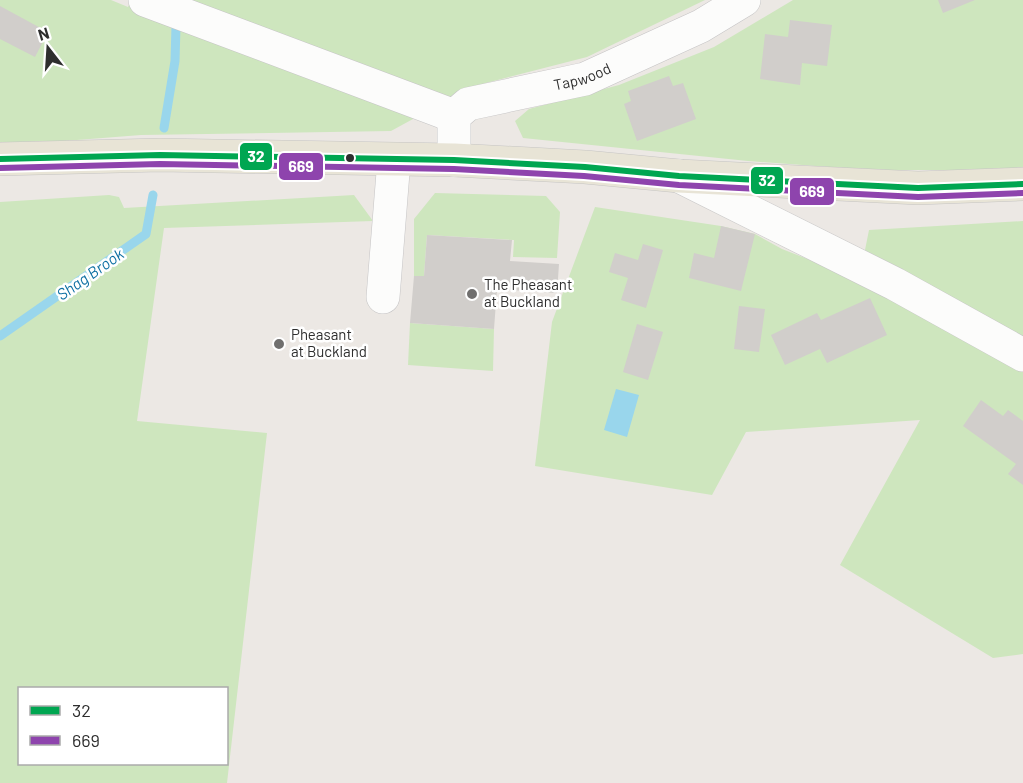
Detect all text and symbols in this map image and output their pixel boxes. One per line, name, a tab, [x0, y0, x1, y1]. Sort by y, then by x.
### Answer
north arrow	[18, 18, 78, 78]
text: N	[36, 23, 51, 44]
street label: Tapwood	[552, 58, 613, 93]
line badge: 32	[239, 142, 273, 171]
text: 32	[247, 146, 265, 165]
line badge: 669	[278, 152, 324, 181]
unlabelled marker	[344, 152, 356, 164]
text: 669	[288, 156, 314, 175]
line badge: 32	[750, 166, 784, 195]
text: 32	[758, 170, 776, 189]
line badge: 669	[789, 177, 835, 206]
text: 669	[799, 181, 825, 200]
water label: Shag Brook	[53, 244, 127, 304]
place label: The Pheasant at Buckland	[484, 275, 572, 310]
marker: The Pheasant at Buckland	[465, 287, 479, 301]
place label: Pheasant at Buckland	[291, 325, 367, 360]
marker: Pheasant at Buckland	[272, 337, 286, 351]
legend	[18, 687, 228, 765]
text: 32	[72, 699, 91, 721]
text: 669	[72, 729, 100, 751]

